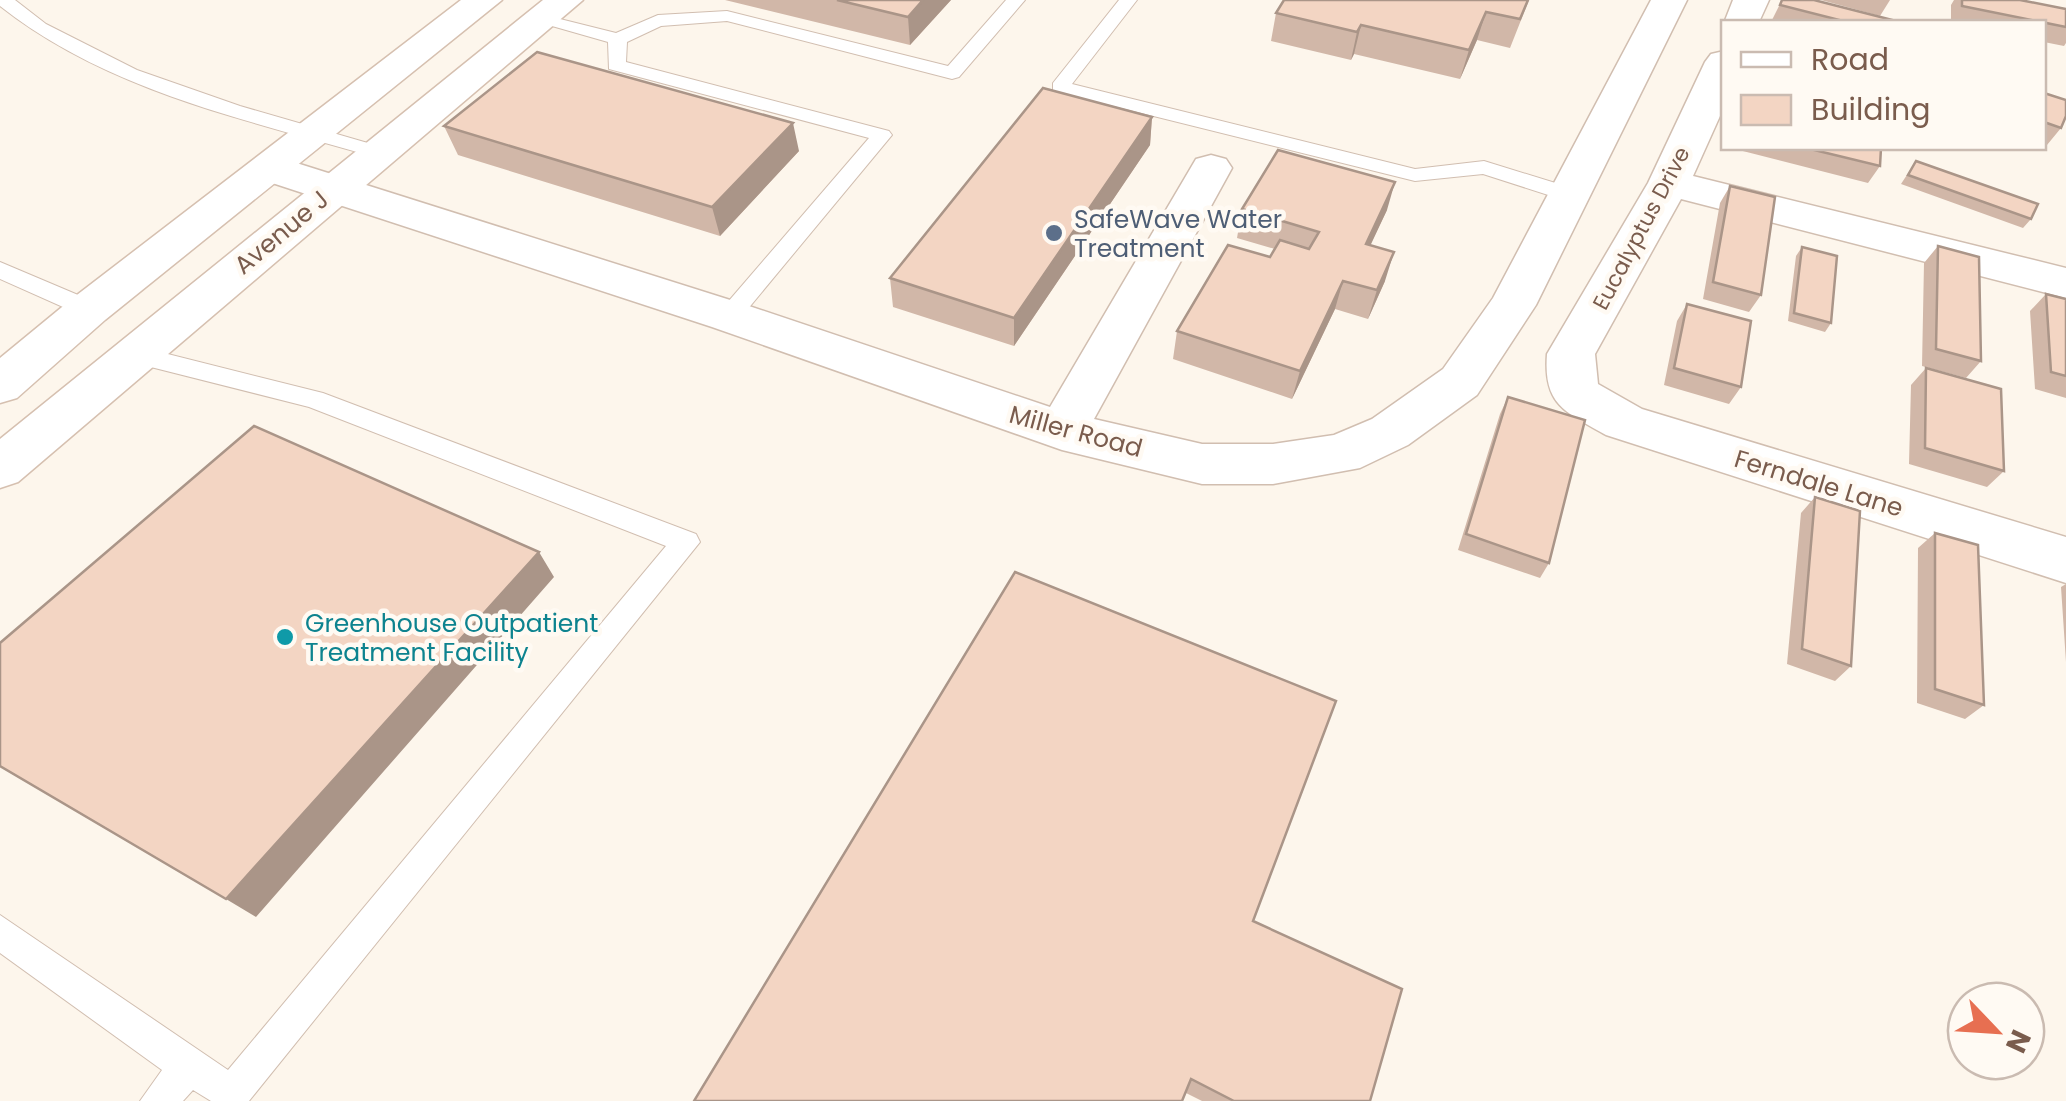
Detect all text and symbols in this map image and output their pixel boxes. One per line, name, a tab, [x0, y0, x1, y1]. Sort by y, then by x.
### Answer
legend	[1721, 20, 2046, 150]
text: Road	[1811, 38, 1889, 81]
text: Building	[1811, 88, 1931, 131]
street label: Eucalyptus Drive	[1585, 141, 1698, 315]
street label: Avenue J	[226, 182, 336, 282]
place label: SafeWave Water Treatment	[1074, 202, 1282, 266]
marker: SafeWave Water Treatment	[1043, 222, 1065, 244]
street label: Miller Road	[1005, 397, 1146, 466]
street label: Ferndale Lane	[1730, 441, 1908, 526]
place label: Greenhouse Outpatient Treatment Facility	[305, 606, 598, 670]
marker: Greenhouse Outpatient Treatment Facility	[274, 626, 296, 648]
north arrow	[1946, 981, 2046, 1081]
text: N	[1996, 1024, 2040, 1059]

